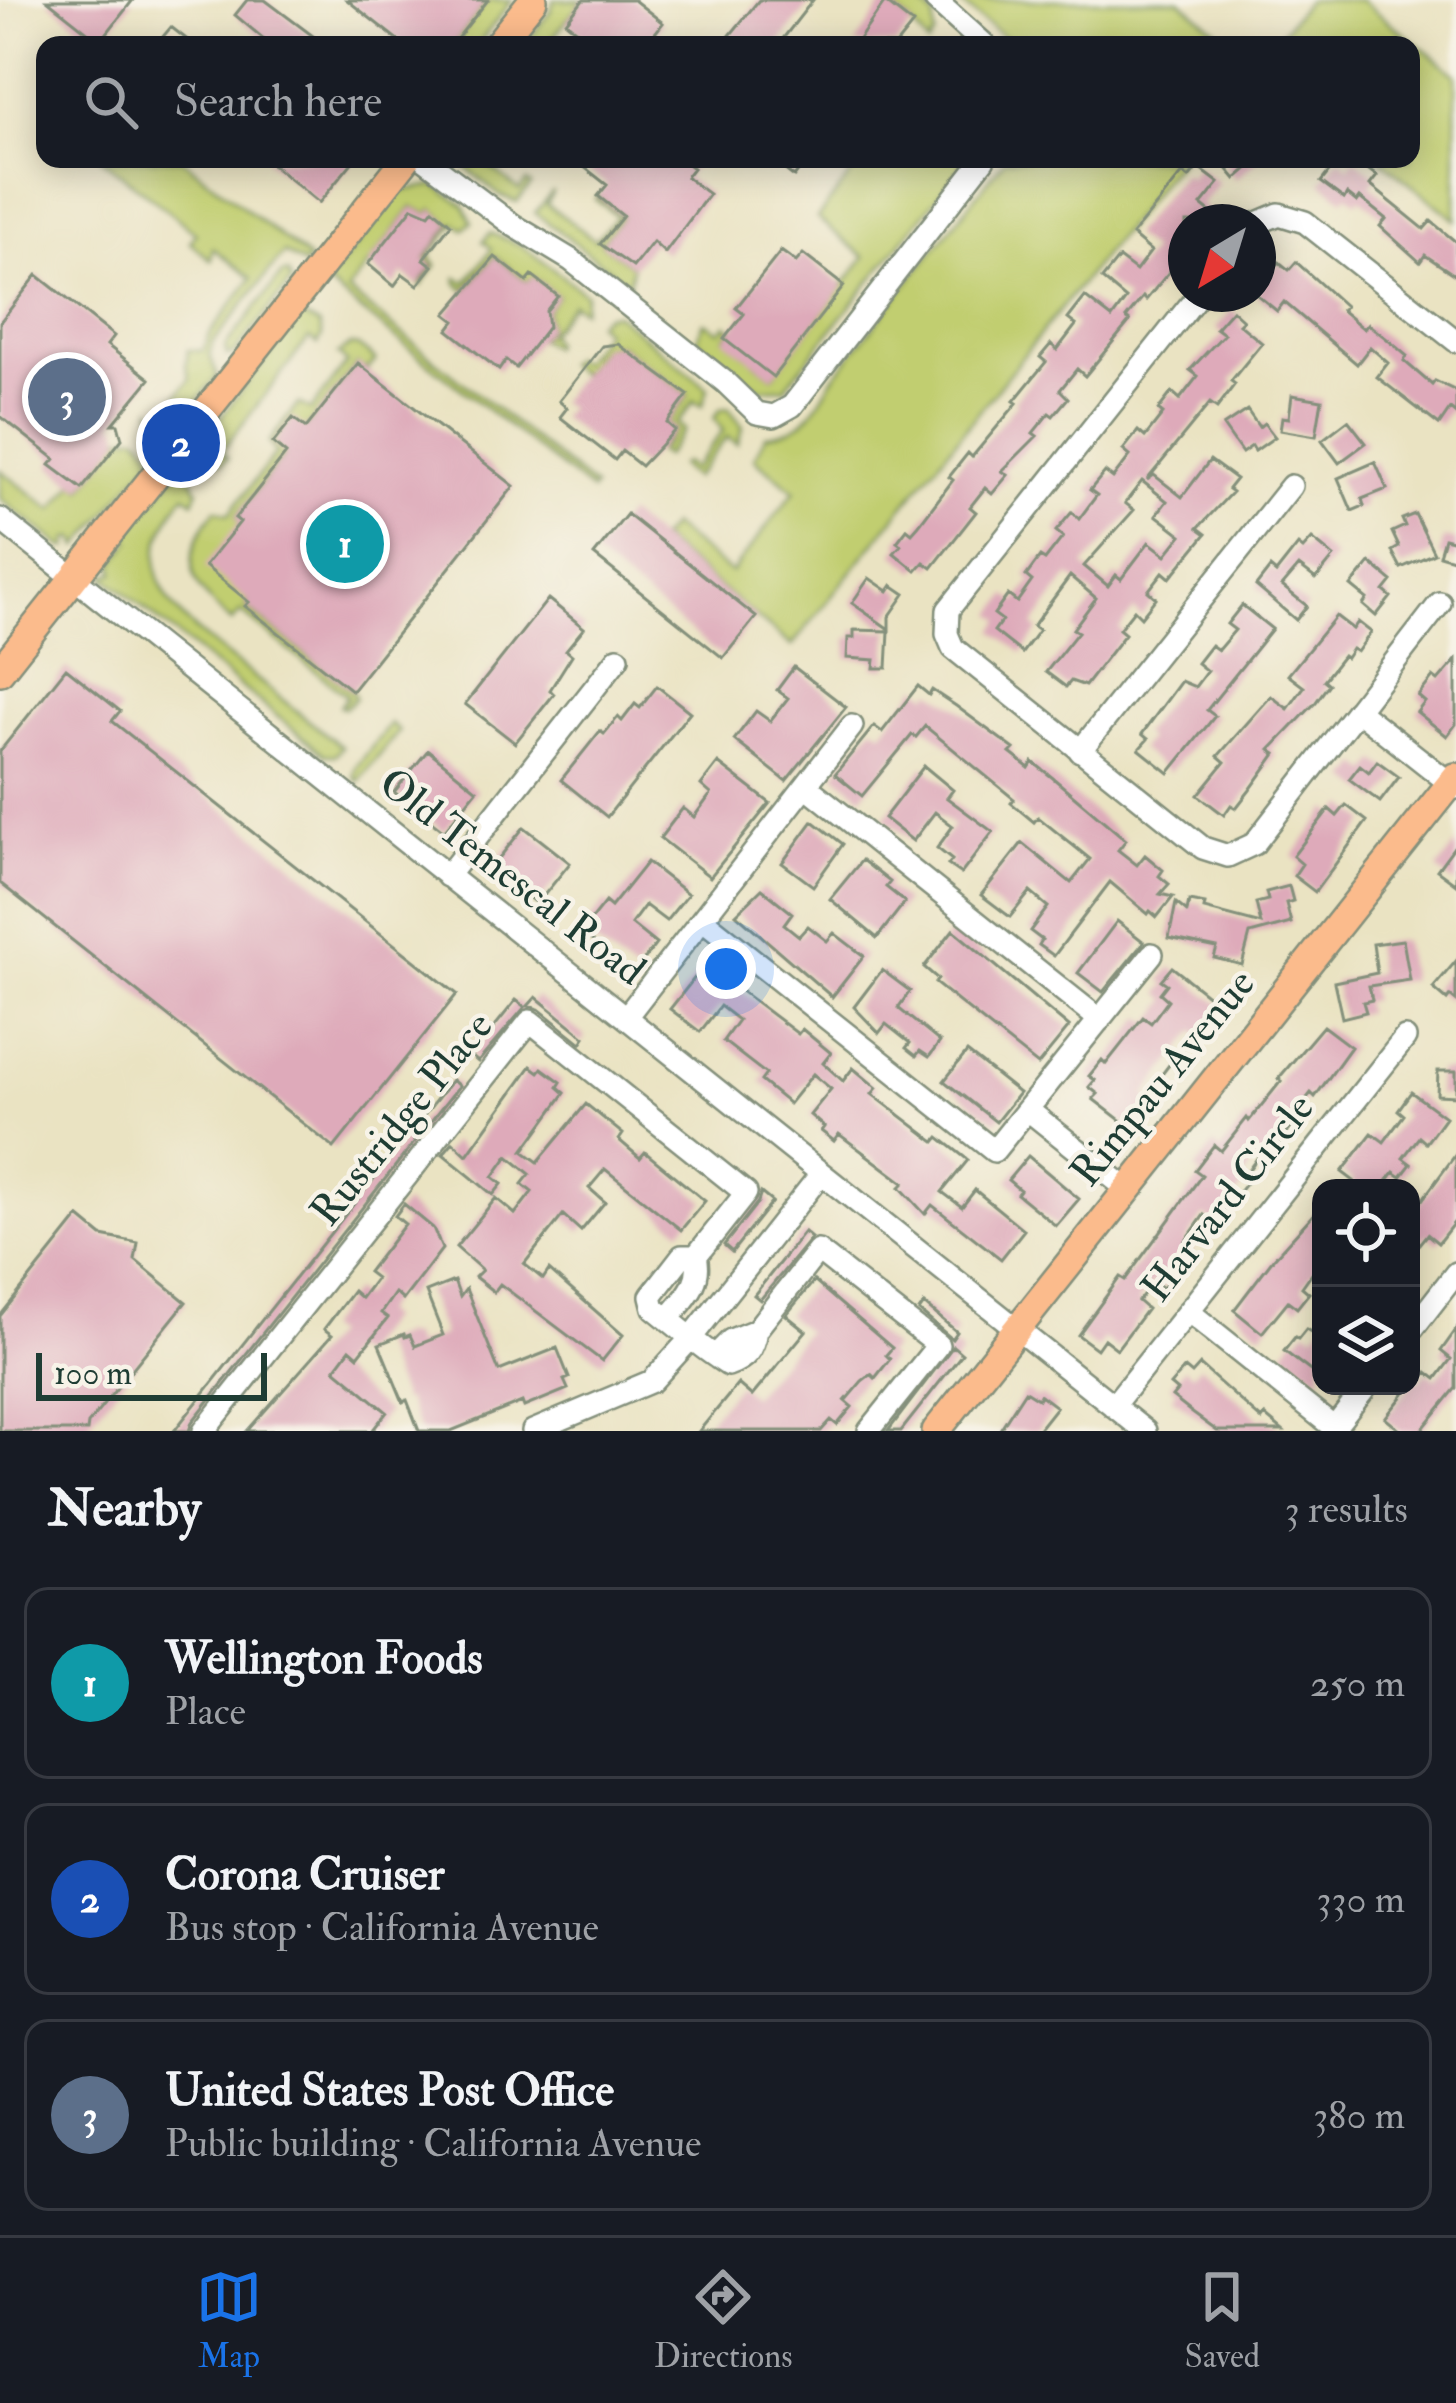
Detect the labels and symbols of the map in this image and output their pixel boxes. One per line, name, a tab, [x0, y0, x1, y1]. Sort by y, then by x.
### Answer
north arrow	[1168, 204, 1276, 312]
pin: 3	[28, 352, 106, 442]
pin: 2	[142, 398, 220, 488]
pin: 1	[306, 499, 384, 589]
street label: Old Temescal Road	[369, 757, 656, 997]
your location	[696, 939, 756, 999]
street label: Rimpau Avenue	[1060, 959, 1266, 1197]
street label: Rustridge Place	[300, 1001, 504, 1237]
street label: Harvard Circle	[1131, 1083, 1325, 1313]
scale bar	[36, 1347, 267, 1400]

